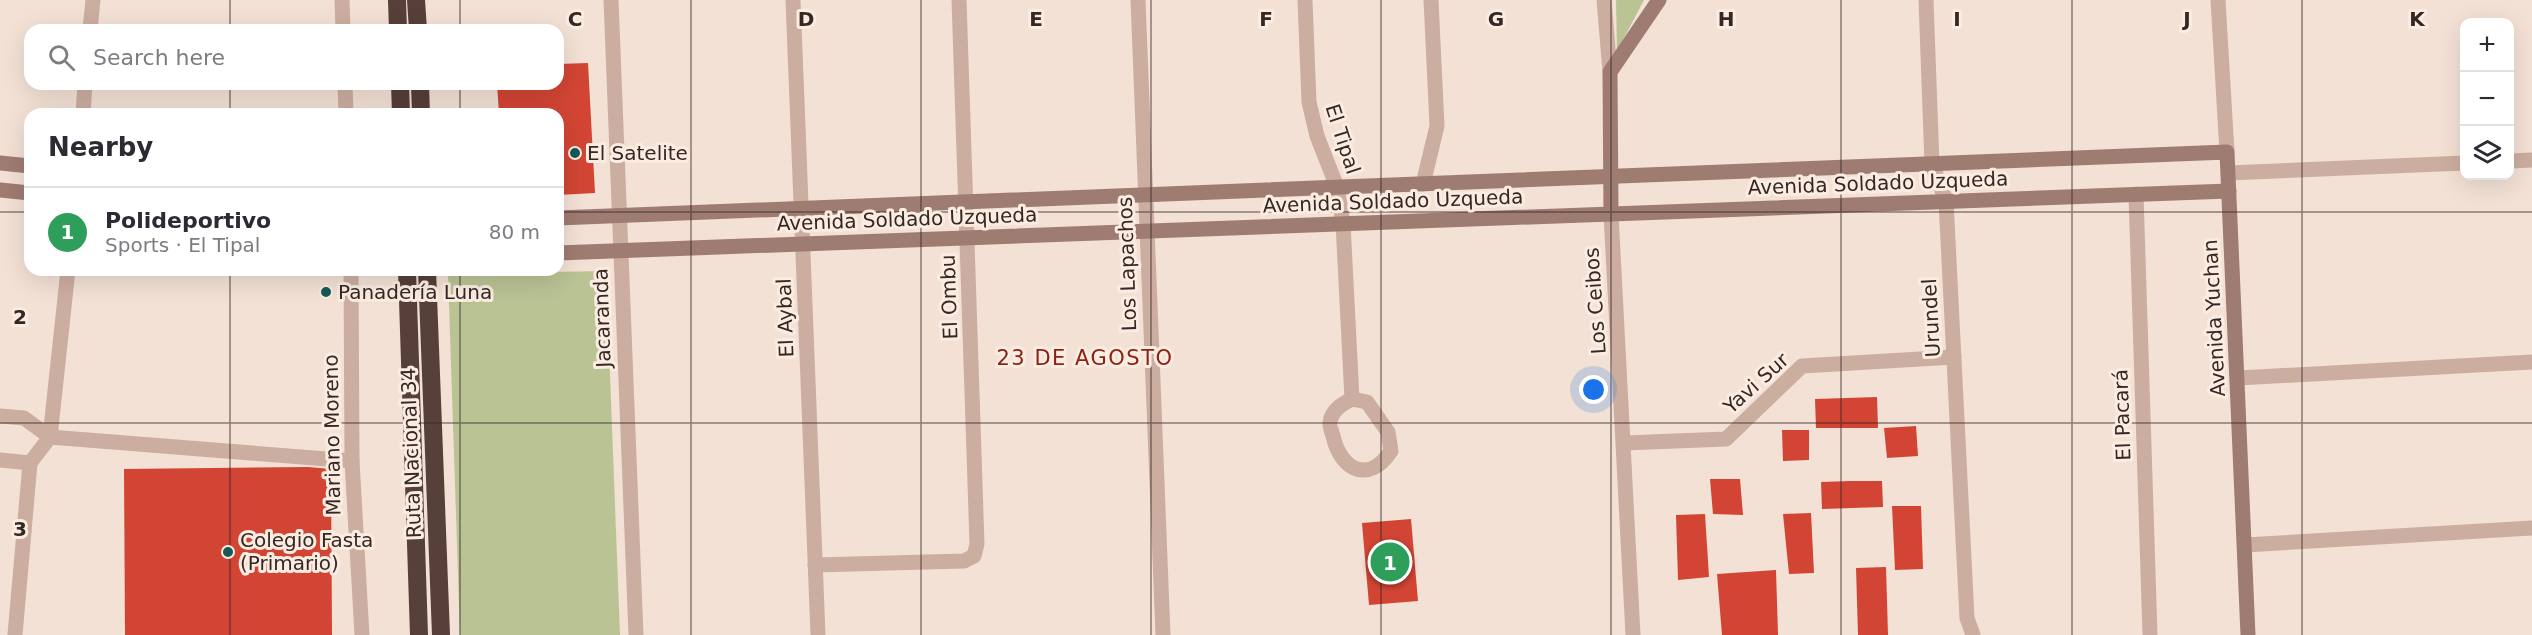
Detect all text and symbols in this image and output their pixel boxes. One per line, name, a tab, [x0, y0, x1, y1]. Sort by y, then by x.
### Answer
text: C	[568, 7, 582, 31]
text: D	[798, 7, 814, 31]
text: E	[1029, 7, 1043, 31]
text: F	[1259, 7, 1273, 31]
text: G	[1488, 7, 1504, 31]
text: H	[1718, 7, 1734, 31]
text: I	[1953, 7, 1961, 31]
text: J	[2181, 7, 2191, 31]
text: K	[2409, 7, 2426, 31]
map controls	[2460, 18, 2514, 180]
button: +	[2460, 18, 2514, 72]
search box	[24, 24, 564, 90]
icon: search	[45, 41, 78, 74]
text: Search here	[93, 45, 225, 70]
button: −	[2460, 72, 2514, 126]
street label: El Tipal	[1320, 101, 1366, 177]
button: layers	[2460, 126, 2514, 180]
text: Nearby	[48, 132, 153, 162]
place label: El Satelite	[587, 141, 688, 165]
marker: El Satelite	[568, 146, 582, 160]
street label: Avenida Soldado Uzqueda	[1747, 166, 2009, 200]
street label: Avenida Soldado Uzqueda	[1262, 184, 1524, 218]
street label: Los Lapachos	[1113, 196, 1141, 332]
street label: Avenida Soldado Uzqueda	[776, 202, 1038, 236]
text: Polideportivo	[105, 208, 271, 233]
text: 1	[61, 220, 74, 244]
text: 80 m	[489, 220, 540, 244]
text: Sports · El Tipal	[105, 233, 260, 257]
street label: Avenida Yuchan	[2198, 239, 2230, 397]
street label: Los Ceibos	[1579, 247, 1611, 355]
street label: El Ombu	[936, 254, 962, 340]
street label: Jacaranda	[588, 268, 616, 370]
street label: El Aybal	[772, 278, 798, 358]
street label: Urundel	[1917, 278, 1945, 358]
place label: Panadería Luna	[338, 280, 492, 304]
marker: Panadería Luna	[319, 285, 333, 299]
text: 2	[13, 305, 27, 329]
district label: 23 DE AGOSTO	[997, 346, 1174, 370]
street label: Yavi Sur	[1718, 347, 1794, 419]
street label: Mariano Moreno	[319, 354, 345, 516]
street label: Ruta Nacional 34	[396, 367, 426, 539]
street label: El Pacará	[2108, 369, 2136, 461]
your location	[1579, 375, 1608, 404]
text: 3	[13, 517, 27, 541]
place label: Colegio Fasta (Primario)	[240, 528, 373, 575]
pin: 1	[1370, 540, 1410, 584]
marker: Colegio Fasta (Primario)	[221, 545, 235, 559]

